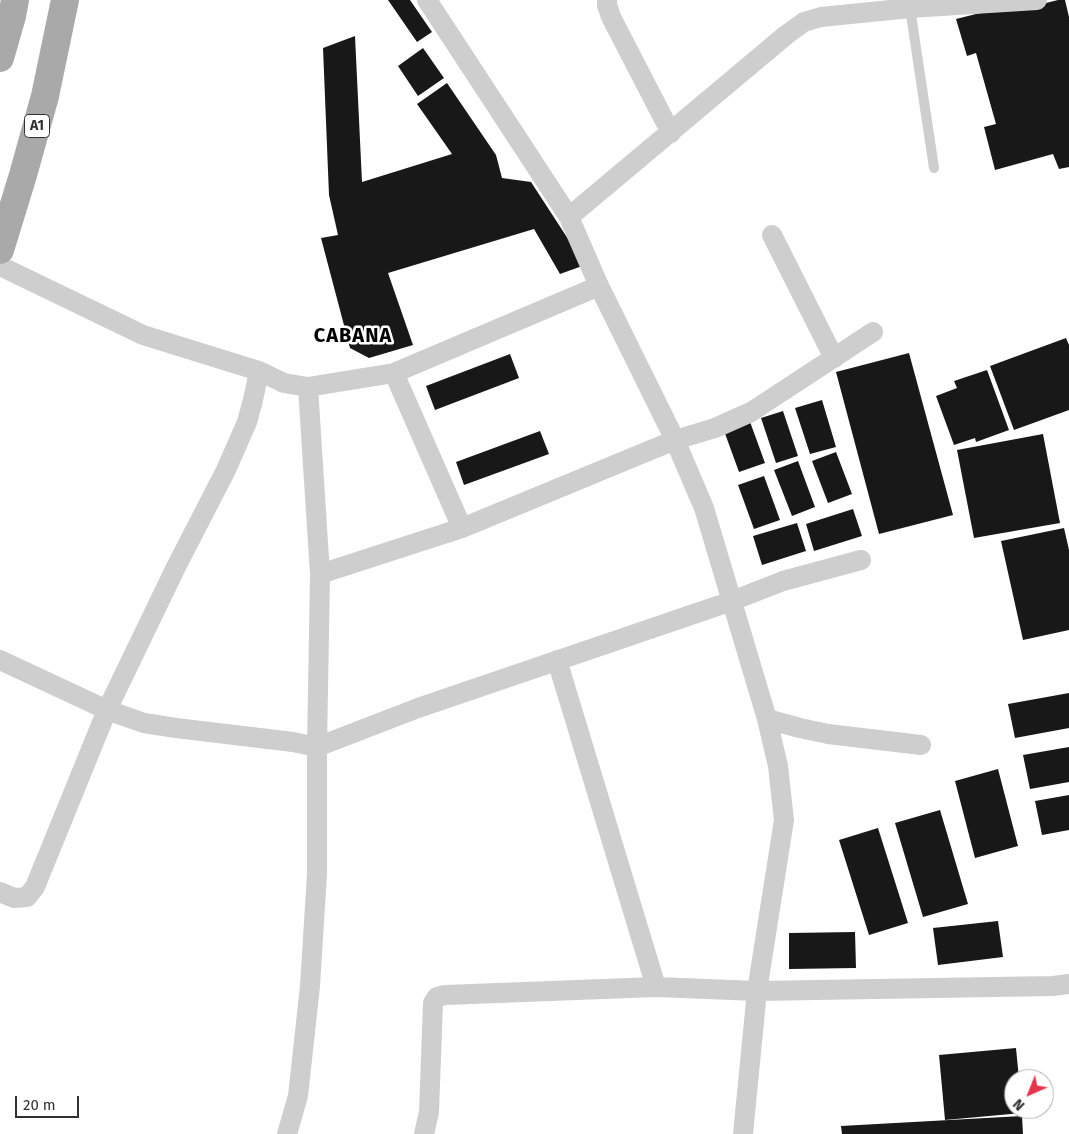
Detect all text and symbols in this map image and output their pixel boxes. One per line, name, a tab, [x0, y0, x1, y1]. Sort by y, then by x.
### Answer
road number: A1	[24, 114, 50, 138]
district label: CABANA	[313, 324, 393, 348]
north arrow	[1004, 1069, 1054, 1119]
scale bar	[18, 1086, 81, 1118]
text: N	[1010, 1095, 1028, 1114]
text: 20 m	[23, 1096, 56, 1114]

